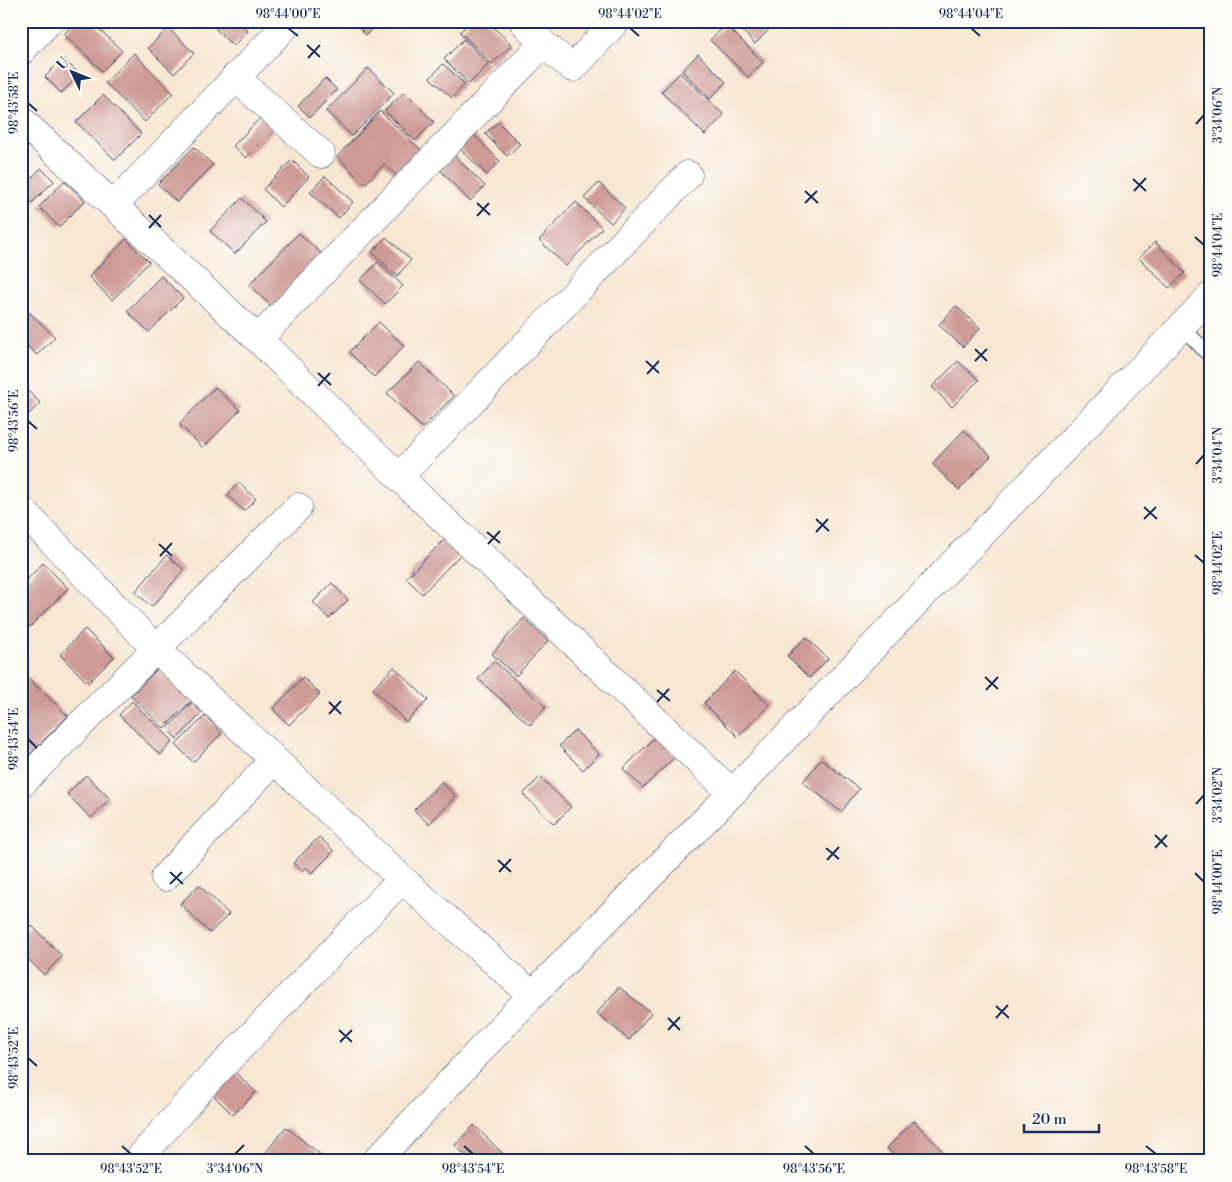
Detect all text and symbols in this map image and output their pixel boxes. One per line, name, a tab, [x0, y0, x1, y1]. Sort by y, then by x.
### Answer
text: 98°44'00"E	[255, 7, 321, 22]
text: 98°44'02"E	[598, 7, 662, 22]
text: 98°44'04"E	[939, 7, 1003, 22]
north arrow	[48, 48, 98, 98]
text: U	[53, 54, 74, 74]
text: 98°43'58"E	[7, 72, 22, 134]
text: 3°34'06"N	[1211, 87, 1226, 143]
text: 98°44'04"E	[1211, 213, 1226, 277]
text: 98°43'56"E	[7, 390, 22, 452]
text: 3°34'04"N	[1211, 427, 1226, 483]
text: 98°44'02"E	[1211, 531, 1226, 595]
text: 98°43'54"E	[7, 708, 22, 770]
text: 3°34'02"N	[1211, 767, 1226, 823]
text: 98°44'00"E	[1211, 849, 1226, 915]
text: 98°43'52"E	[7, 1027, 22, 1089]
scale bar	[1024, 1102, 1100, 1134]
text: 20 m	[1032, 1110, 1067, 1129]
text: 98°43'52"E	[100, 1162, 162, 1177]
text: 3°34'06"N	[207, 1162, 263, 1177]
text: 98°43'54"E	[442, 1162, 504, 1177]
text: 98°43'56"E	[783, 1162, 845, 1177]
text: 98°43'58"E	[1125, 1162, 1187, 1177]

